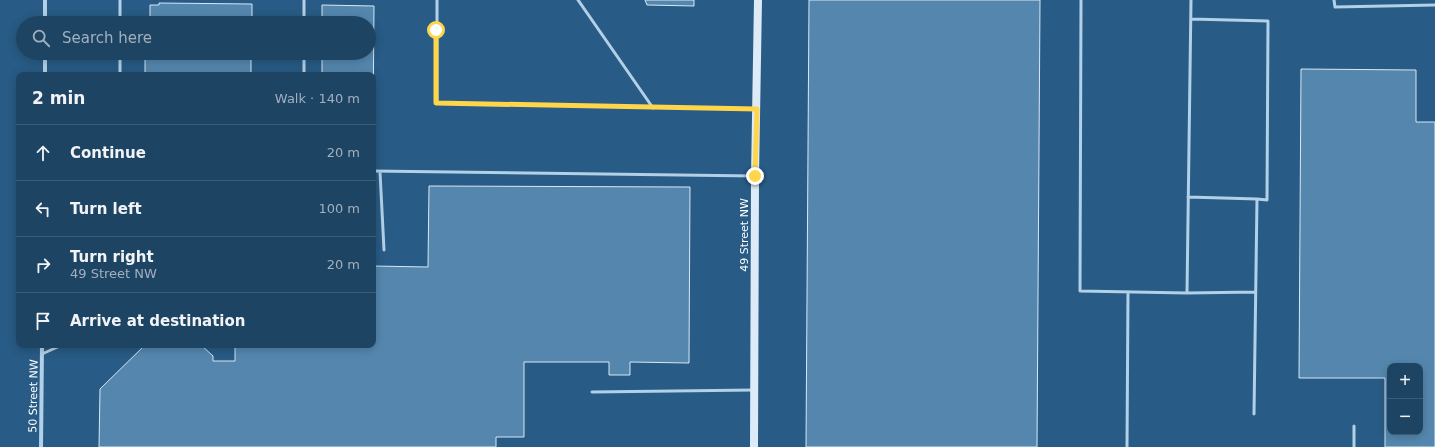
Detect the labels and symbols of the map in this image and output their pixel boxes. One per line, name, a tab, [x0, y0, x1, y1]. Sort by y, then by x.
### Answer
route start	[427, 21, 445, 39]
route end	[746, 167, 764, 185]
street label: 49 Street NW	[738, 198, 751, 272]
street label: 50 Street NW	[26, 359, 41, 433]

